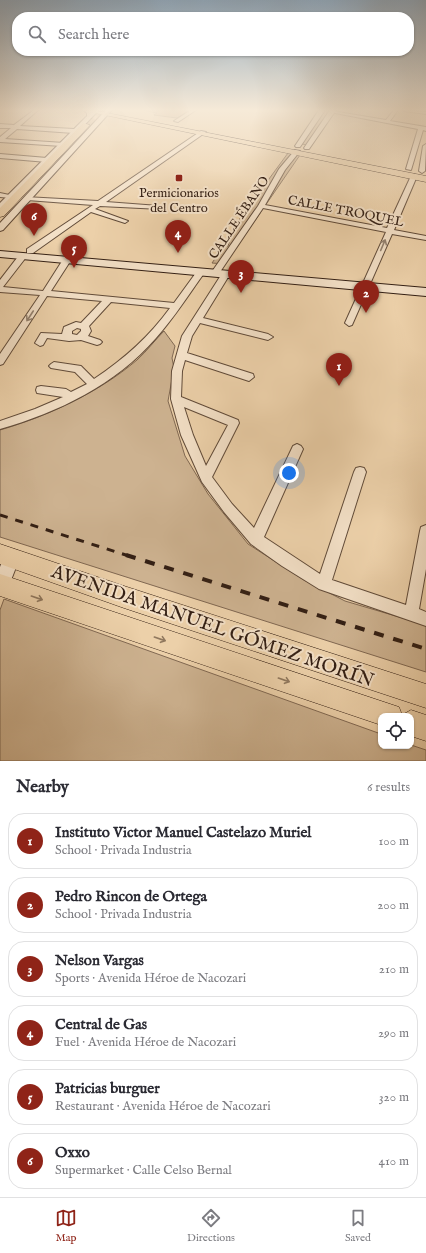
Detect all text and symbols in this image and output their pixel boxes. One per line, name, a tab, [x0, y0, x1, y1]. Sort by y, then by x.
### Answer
search box	[12, 12, 414, 56]
icon: search	[26, 23, 48, 45]
text: Search here	[58, 25, 129, 44]
marker: Permicionarios del Centro	[174, 173, 184, 183]
street label: CALLE ÉBANO	[205, 173, 273, 263]
place label: Permicionarios del Centro	[139, 185, 219, 217]
street label: CALLE TROQUEL	[286, 192, 406, 231]
pin: 6	[21, 203, 47, 236]
pin: 4	[165, 220, 191, 253]
pin: 5	[61, 235, 87, 268]
one-way arrow	[379, 240, 387, 252]
pin: 3	[228, 260, 254, 293]
pin: 2	[353, 280, 379, 313]
one-way arrow	[26, 310, 34, 321]
pin: 1	[326, 353, 352, 386]
your location	[279, 463, 299, 483]
street label: AVENIDA MANUEL GÓMEZ MORÍN	[47, 559, 377, 694]
one-way arrow	[30, 595, 43, 602]
one-way arrow	[154, 636, 167, 643]
one-way arrow	[277, 677, 289, 685]
map controls	[378, 713, 414, 749]
button: locate	[378, 713, 414, 749]
text: Nearby	[16, 777, 69, 798]
text: 6 results	[367, 779, 410, 796]
text: Instituto Victor Manuel Castelazo Muriel	[55, 823, 311, 842]
text: 1	[28, 833, 32, 850]
text: 100 m	[379, 833, 409, 850]
text: School · Privada Industria	[55, 842, 192, 859]
text: Pedro Rincon de Ortega	[55, 887, 207, 906]
text: 2	[27, 897, 33, 914]
text: 200 m	[377, 897, 409, 914]
text: School · Privada Industria	[55, 906, 192, 923]
text: Nelson Vargas	[55, 951, 144, 970]
text: 3	[28, 961, 32, 978]
text: 210 m	[379, 961, 409, 978]
text: Sports · Avenida Héroe de Nacozari	[55, 970, 246, 987]
text: Central de Gas	[55, 1015, 147, 1034]
text: 4	[27, 1025, 33, 1042]
text: 290 m	[378, 1025, 409, 1042]
text: Fuel · Avenida Héroe de Nacozari	[55, 1034, 236, 1051]
text: Patricias burguer	[55, 1079, 160, 1098]
text: 5	[28, 1089, 32, 1106]
text: 320 m	[379, 1089, 409, 1106]
text: Restaurant · Avenida Héroe de Nacozari	[55, 1098, 271, 1115]
text: Oxxo	[55, 1143, 90, 1162]
text: 6	[27, 1153, 33, 1170]
text: 410 m	[379, 1153, 409, 1170]
text: Supermarket · Calle Celso Bernal	[55, 1162, 232, 1179]
tab: Map	[55, 1207, 77, 1245]
tab: Directions	[187, 1207, 235, 1245]
tab: Saved	[345, 1207, 371, 1245]

